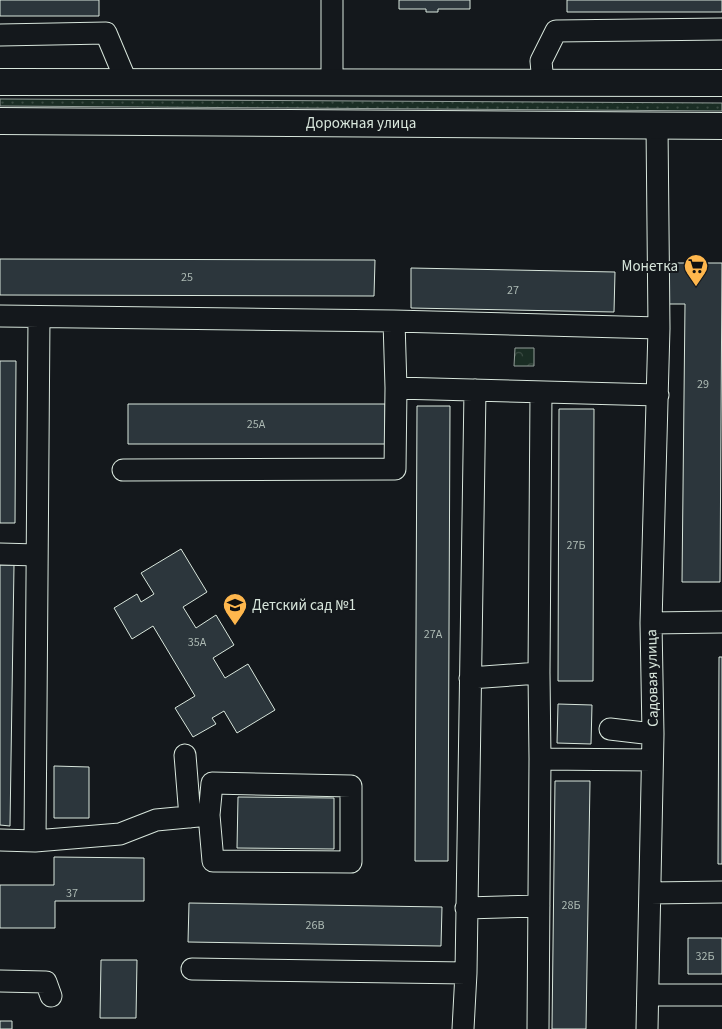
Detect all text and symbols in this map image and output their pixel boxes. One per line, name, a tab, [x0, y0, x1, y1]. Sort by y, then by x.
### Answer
street label: Дорожная улица	[306, 113, 416, 134]
supermarket icon: Монетка	[683, 253, 709, 287]
place label: Монетка	[622, 256, 678, 277]
house number: 25	[181, 269, 193, 286]
house number: 27	[507, 282, 519, 299]
house number: 29	[697, 376, 709, 393]
house number: 25А	[247, 416, 266, 433]
house number: 27Б	[567, 537, 585, 554]
school or university icon: Детский сад №1	[222, 592, 248, 626]
place label: Детский сад №1	[252, 595, 356, 616]
house number: 27А	[424, 626, 443, 643]
street label: Садовая улица	[641, 629, 664, 727]
house number: 35А	[188, 634, 207, 651]
house number: 37	[66, 885, 78, 902]
house number: 28Б	[562, 897, 580, 914]
house number: 26В	[306, 917, 324, 934]
house number: 32Б	[696, 948, 714, 965]

